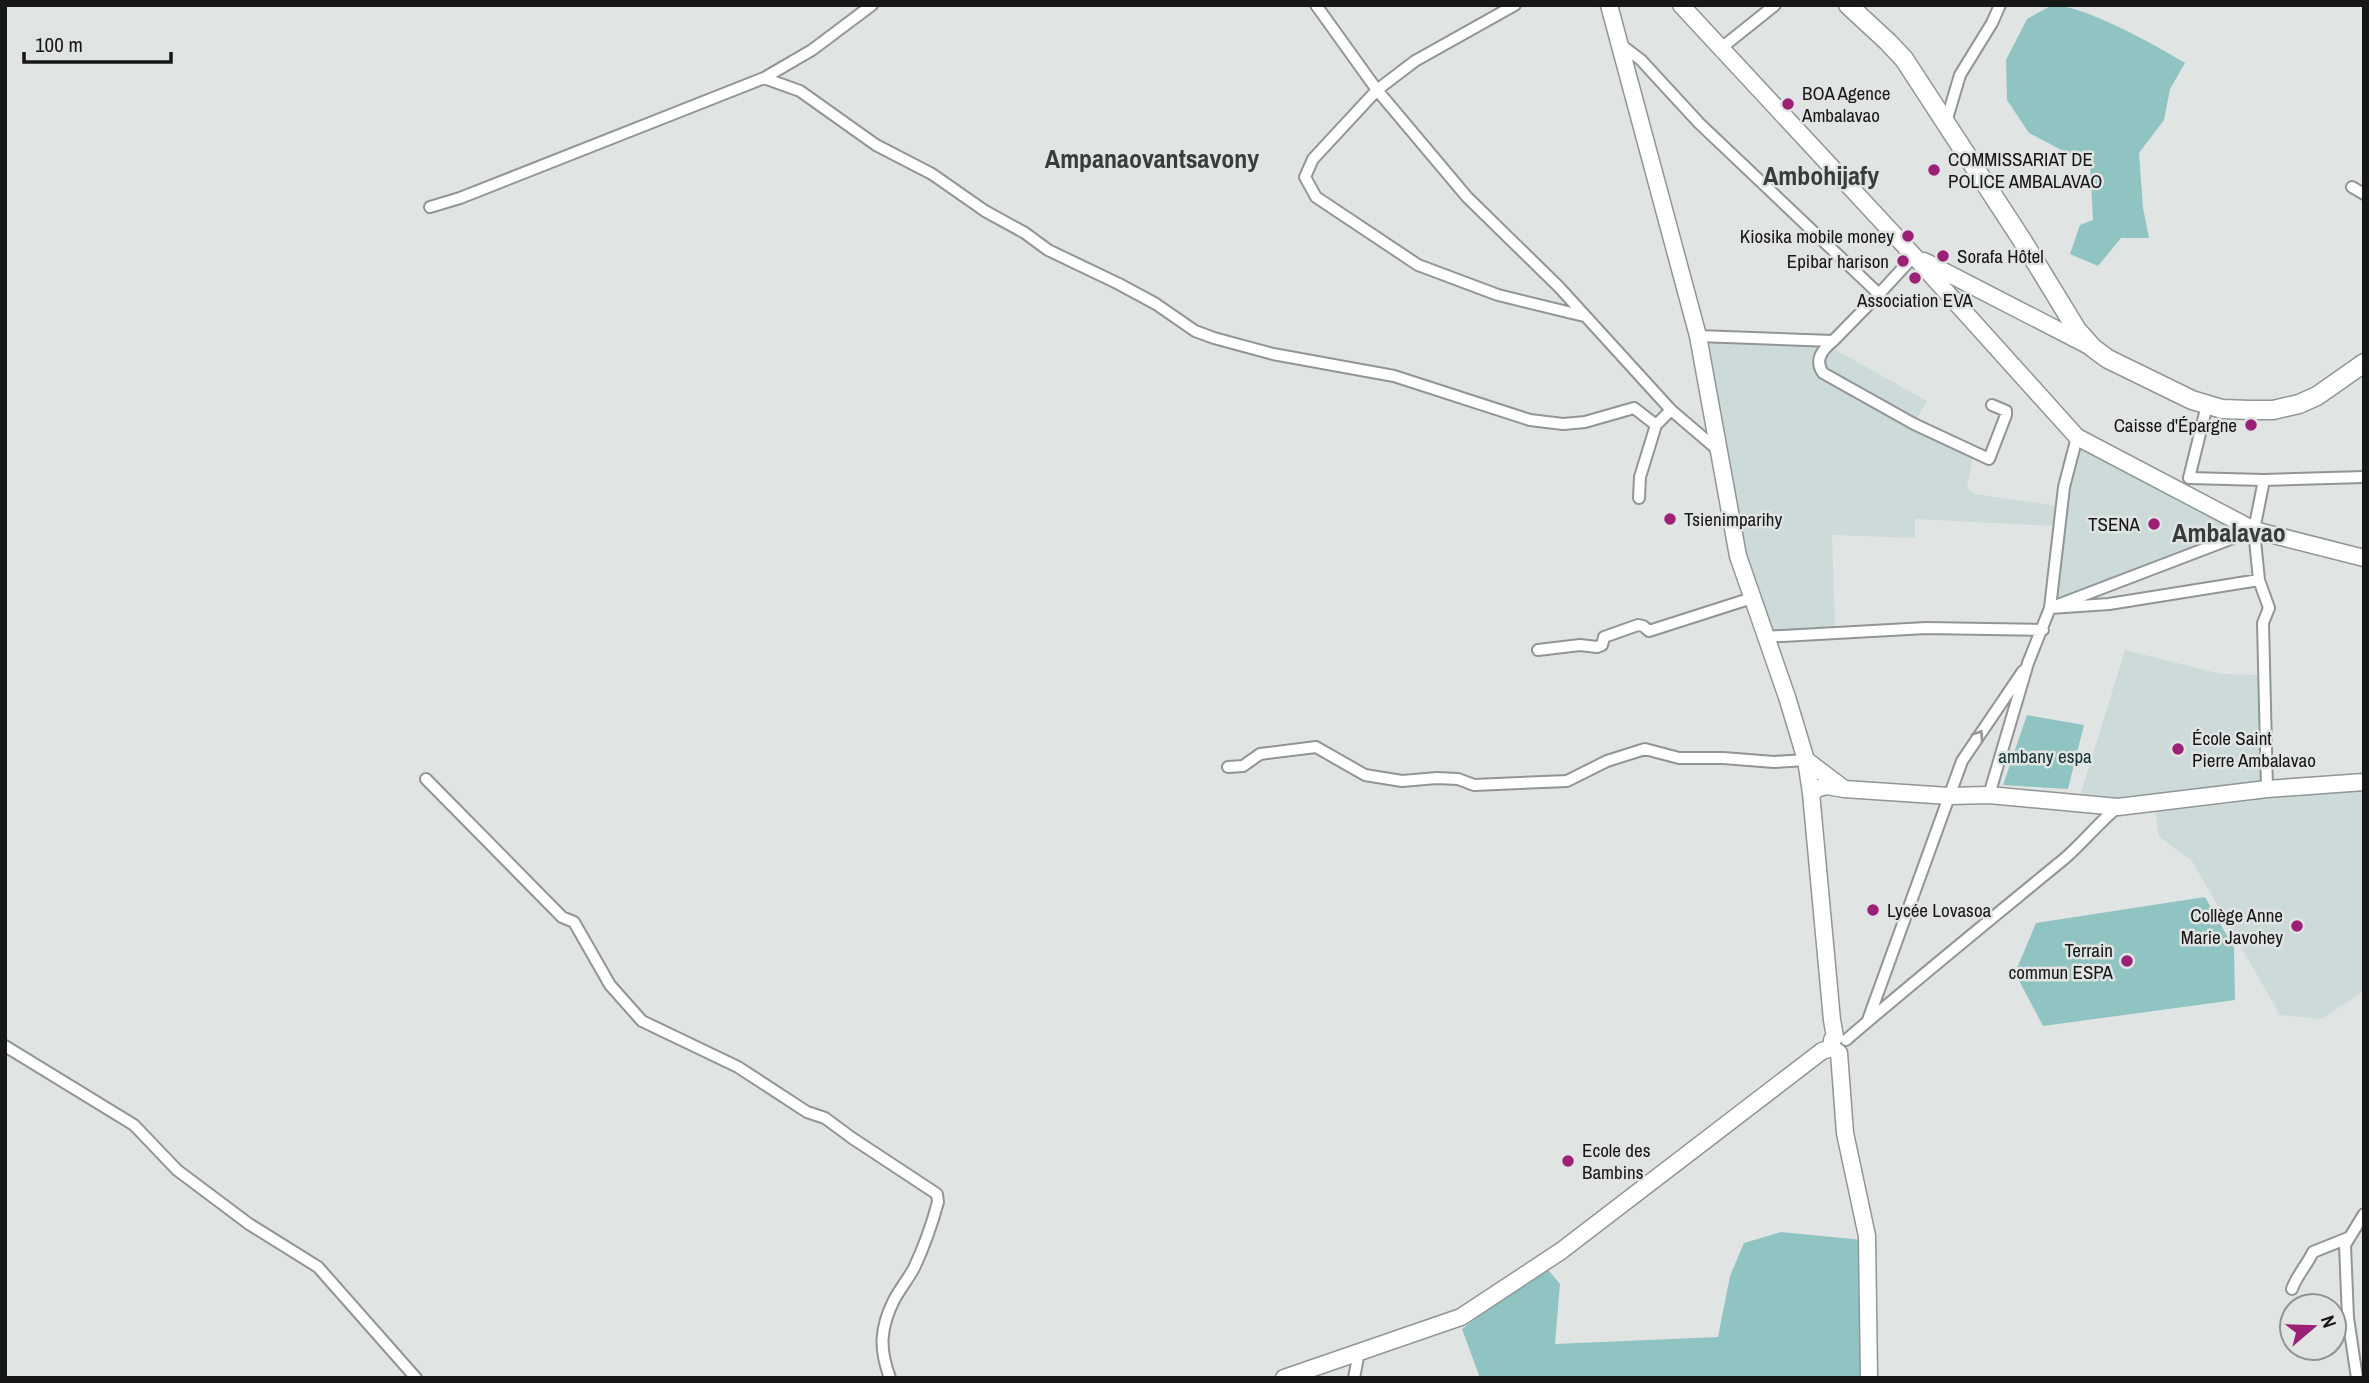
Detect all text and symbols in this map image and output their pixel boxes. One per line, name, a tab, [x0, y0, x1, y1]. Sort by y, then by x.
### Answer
scale bar	[24, 21, 172, 65]
text: 100 m	[35, 30, 83, 59]
place label: BOA Agence Ambalavao	[1801, 80, 1890, 128]
marker: BOA Agence Ambalavao	[1780, 96, 1796, 112]
district label: Ampanaovantsavony	[1045, 141, 1259, 176]
place label: COMMISSARIAT DE POLICE AMBALAVAO	[1948, 146, 2102, 194]
district label: Ambohijafy	[1763, 158, 1879, 193]
marker: COMMISSARIAT DE POLICE AMBALAVAO	[1926, 162, 1942, 178]
place label: Kiosika mobile money	[1740, 223, 1894, 249]
marker: Kiosika mobile money	[1900, 228, 1916, 244]
place label: Sorafa Hôtel	[1957, 243, 2044, 269]
place label: Epibar harison	[1787, 248, 1889, 274]
marker: Sorafa Hôtel	[1935, 248, 1951, 264]
marker: Epibar harison	[1895, 253, 1911, 269]
marker: Association EVA	[1907, 270, 1923, 286]
place label: Association EVA	[1856, 287, 1973, 313]
place label: Caisse d'Épargne	[2114, 412, 2237, 438]
marker: Caisse d'Épargne	[2243, 417, 2259, 433]
place label: Tsienimparihy	[1684, 506, 1782, 532]
marker: Tsienimparihy	[1662, 511, 1678, 527]
place label: TSENA	[2088, 511, 2141, 537]
district label: Ambalavao	[2172, 515, 2286, 550]
marker: TSENA	[2146, 516, 2162, 532]
place label: École Saint Pierre Ambalavao	[2192, 725, 2316, 773]
one-way arrow	[1971, 730, 1984, 743]
marker: École Saint Pierre Ambalavao	[2170, 741, 2186, 757]
park label: ambany espa	[1998, 743, 2092, 769]
place label: Lycée Lovasoa	[1887, 897, 1992, 923]
marker: Lycée Lovasoa	[1865, 902, 1881, 918]
place label: Collège Anne Marie Javohey	[2181, 902, 2283, 950]
marker: Collège Anne Marie Javohey	[2289, 918, 2305, 934]
place label: Terrain commun ESPA	[2008, 937, 2114, 985]
marker: Terrain commun ESPA	[2119, 953, 2135, 969]
place label: Ecole des Bambins	[1582, 1137, 1651, 1185]
marker: Ecole des Bambins	[1560, 1153, 1576, 1169]
north arrow	[2278, 1292, 2348, 1362]
text: N	[2315, 1312, 2343, 1331]

